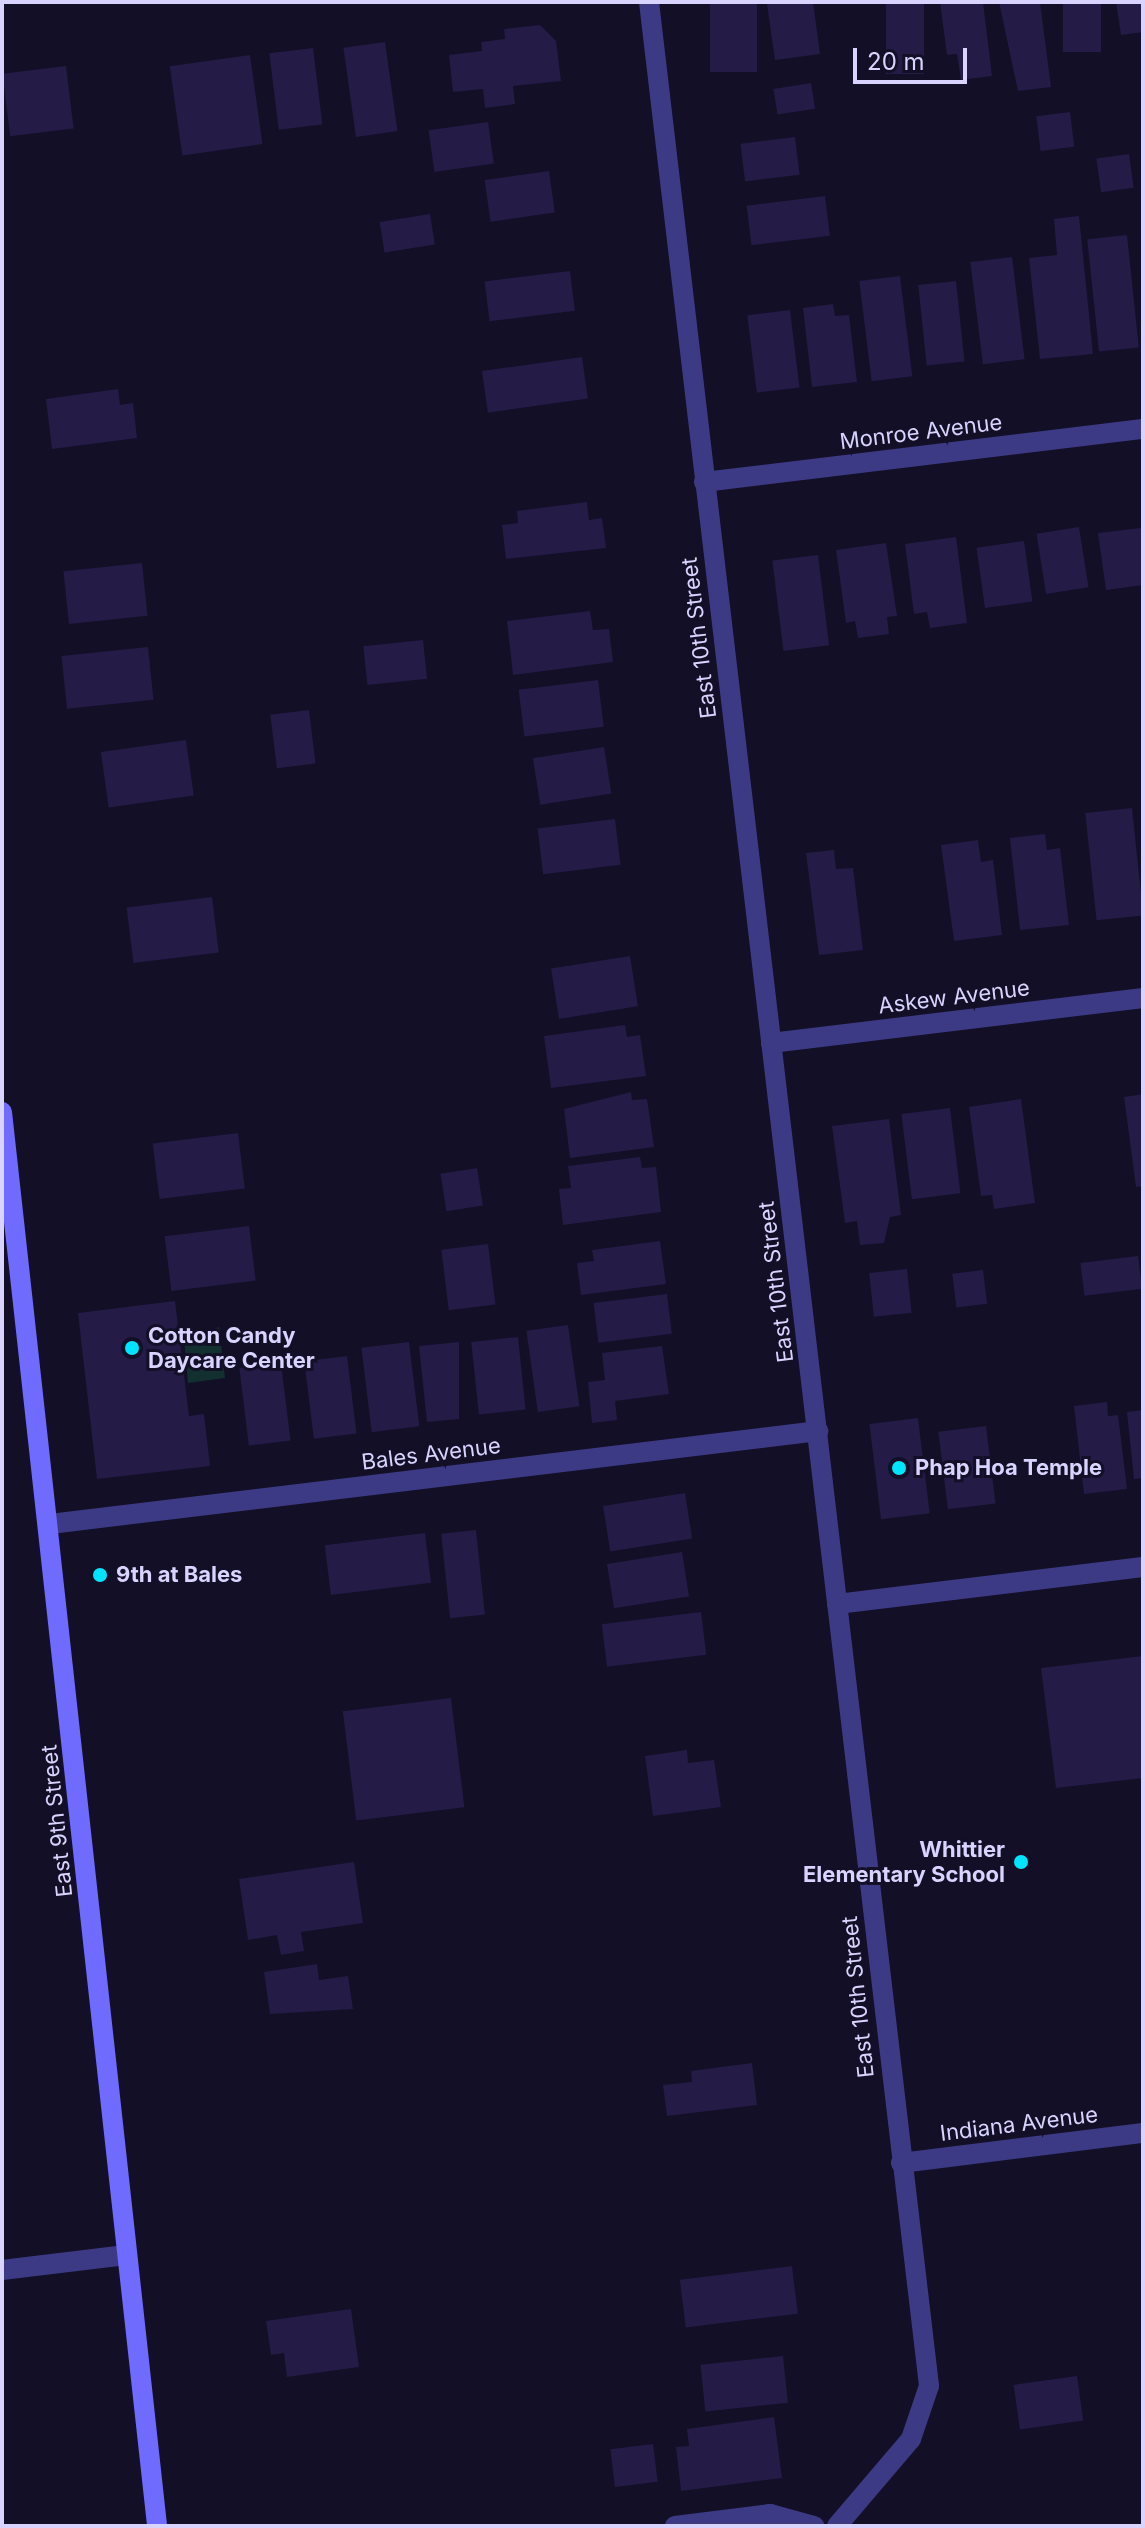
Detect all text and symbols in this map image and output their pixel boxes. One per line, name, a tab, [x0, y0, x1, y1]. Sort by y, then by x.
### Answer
scale bar	[857, 32, 971, 82]
text: 20 m	[867, 47, 925, 76]
street label: Monroe Avenue	[838, 409, 1004, 455]
street label: East 10th Street	[676, 556, 722, 720]
street label: Askew Avenue	[877, 975, 1031, 1019]
street label: East 10th Street	[753, 1200, 799, 1364]
place label: Cotton Candy Daycare Center	[148, 1322, 315, 1374]
marker: Cotton Candy Daycare Center	[123, 1339, 141, 1357]
street label: Bales Avenue	[360, 1432, 502, 1476]
place label: Phap Hoa Temple	[915, 1455, 1102, 1481]
marker: Phap Hoa Temple	[890, 1459, 908, 1477]
place label: 9th at Bales	[116, 1562, 242, 1588]
marker: 9th at Bales	[91, 1566, 109, 1584]
street label: East 9th Street	[36, 1744, 78, 1898]
place label: Whittier Elementary School	[803, 1836, 1005, 1888]
marker: Whittier Elementary School	[1012, 1853, 1030, 1871]
street label: East 10th Street	[836, 1915, 880, 2079]
street label: Indiana Avenue	[939, 2101, 1099, 2147]

